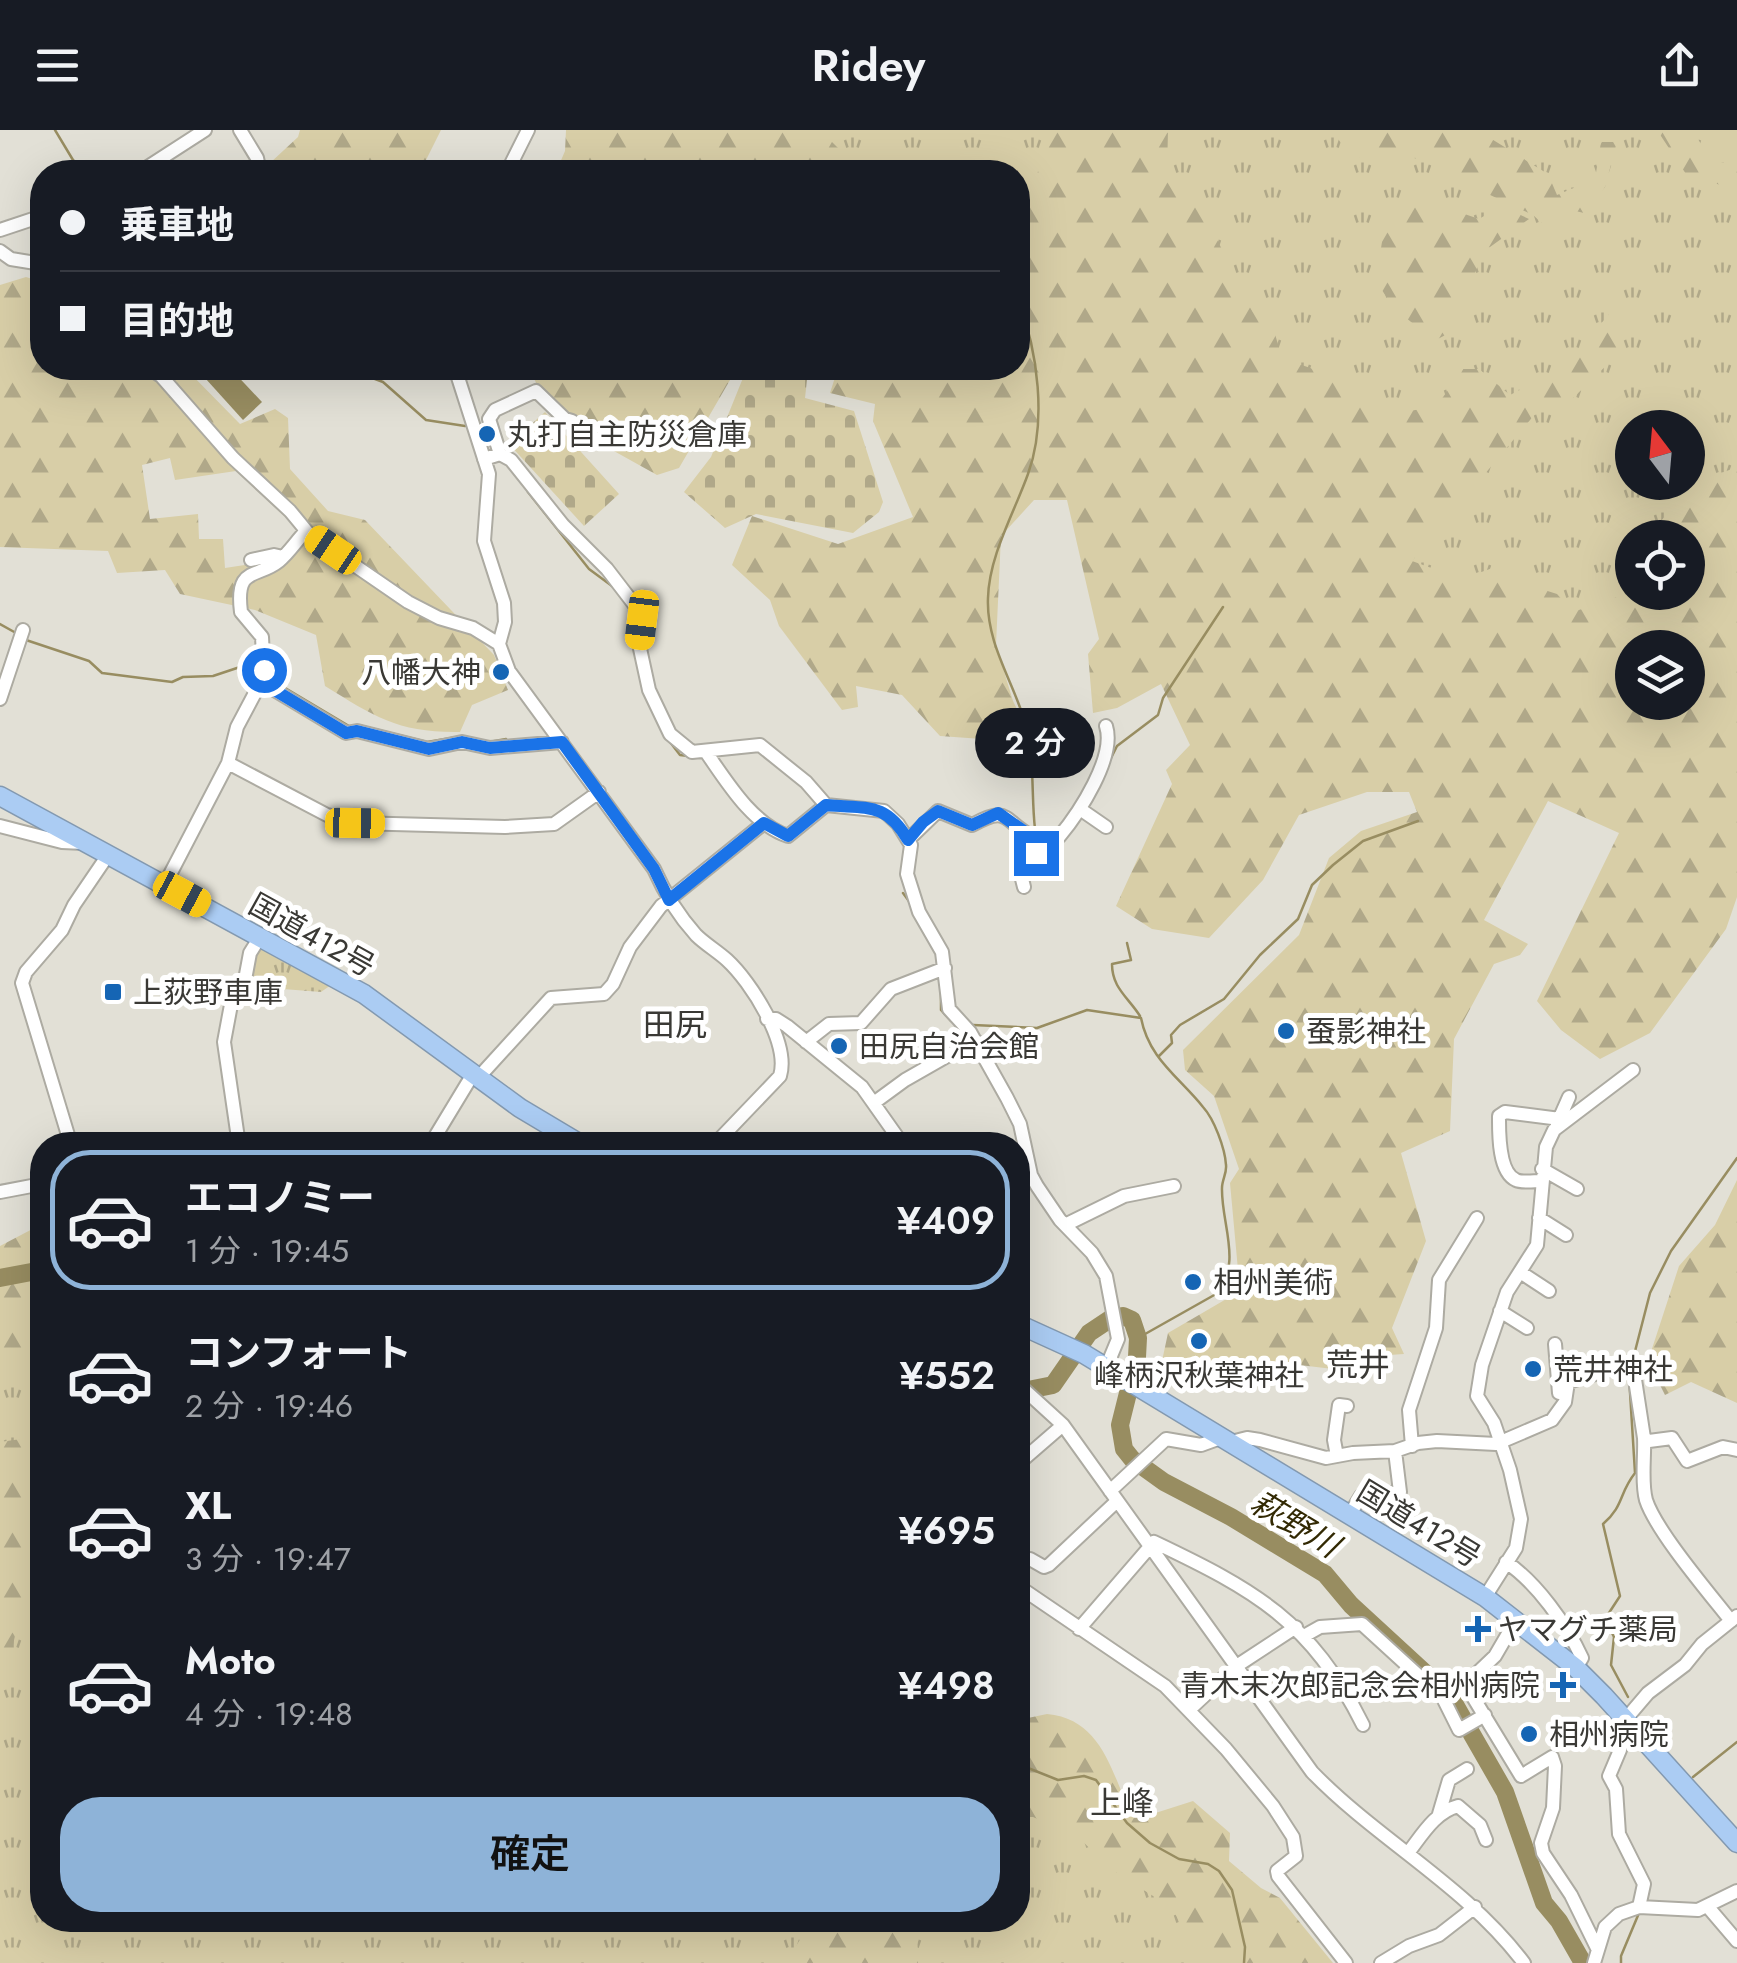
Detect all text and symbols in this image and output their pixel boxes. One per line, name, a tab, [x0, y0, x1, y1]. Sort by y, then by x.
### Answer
text: Ridey	[812, 33, 925, 98]
icon: menu	[30, 38, 85, 93]
icon: share	[1652, 38, 1707, 93]
text: 乗車地	[120, 197, 234, 252]
text: 目的地	[120, 293, 234, 348]
north arrow	[1615, 410, 1705, 500]
map controls	[1615, 410, 1705, 720]
place label: 丸打自主防災倉庫	[507, 413, 747, 456]
marker: 丸打自主防災倉庫	[476, 423, 498, 445]
button: locate	[1615, 520, 1705, 610]
car	[300, 521, 366, 579]
car	[623, 588, 661, 652]
button: layers	[1615, 630, 1705, 720]
route start	[242, 648, 287, 693]
place label: 八幡大神	[361, 651, 481, 694]
marker: 八幡大神	[490, 661, 512, 683]
callout: 2 分	[976, 708, 1096, 778]
text: 2 分	[1004, 720, 1066, 766]
car	[325, 807, 385, 839]
route end	[1014, 831, 1059, 876]
car	[148, 867, 216, 921]
street label: 国道412号	[241, 883, 383, 987]
place label: 上荻野車庫	[133, 971, 283, 1014]
marker: 上荻野車庫	[102, 981, 124, 1003]
district label: 田尻	[643, 1002, 707, 1048]
place label: 蚕影神社	[1306, 1010, 1426, 1053]
marker: 蚕影神社	[1275, 1020, 1297, 1042]
place label: 田尻自治会館	[859, 1025, 1039, 1068]
marker: 田尻自治会館	[828, 1035, 850, 1057]
text: エコノミー	[185, 1170, 375, 1225]
icon: car	[65, 1175, 155, 1265]
text: ¥409	[897, 1193, 995, 1248]
text: 1 分 · 19:45	[185, 1228, 349, 1274]
place label: 相州美術	[1213, 1261, 1333, 1304]
marker: 相州美術	[1182, 1271, 1204, 1293]
text: コンフォート	[185, 1325, 412, 1380]
icon: car	[65, 1330, 155, 1420]
marker: 峰柄沢秋葉神社	[1188, 1330, 1210, 1352]
district label: 荒井	[1326, 1342, 1390, 1388]
text: ¥552	[900, 1348, 995, 1403]
place label: 荒井神社	[1553, 1348, 1673, 1391]
place label: 峰柄沢秋葉神社	[1094, 1354, 1304, 1397]
marker: 荒井神社	[1522, 1358, 1544, 1380]
text: 2 分 · 19:46	[185, 1383, 353, 1429]
street label: 国道412号	[1349, 1470, 1489, 1578]
text: XL	[185, 1478, 231, 1533]
water label: 萩野川	[1242, 1480, 1351, 1570]
icon: car	[65, 1485, 155, 1575]
text: ¥695	[898, 1503, 995, 1558]
text: 3 分 · 19:47	[185, 1536, 351, 1582]
place label: ヤマグチ薬局	[1498, 1608, 1678, 1651]
marker: ヤマグチ薬局	[1467, 1618, 1489, 1640]
text: Moto	[185, 1633, 276, 1688]
icon: car	[65, 1640, 155, 1730]
text: ¥498	[898, 1658, 995, 1713]
place label: 青木末次郎記念会相州病院	[1180, 1664, 1540, 1707]
marker: 青木末次郎記念会相州病院	[1550, 1672, 1576, 1698]
text: 4 分 · 19:48	[185, 1691, 353, 1737]
place label: 相州病院	[1549, 1713, 1669, 1756]
marker: 相州病院	[1518, 1723, 1540, 1745]
district label: 上峰	[1090, 1780, 1154, 1826]
button: 確定	[60, 1797, 1000, 1912]

